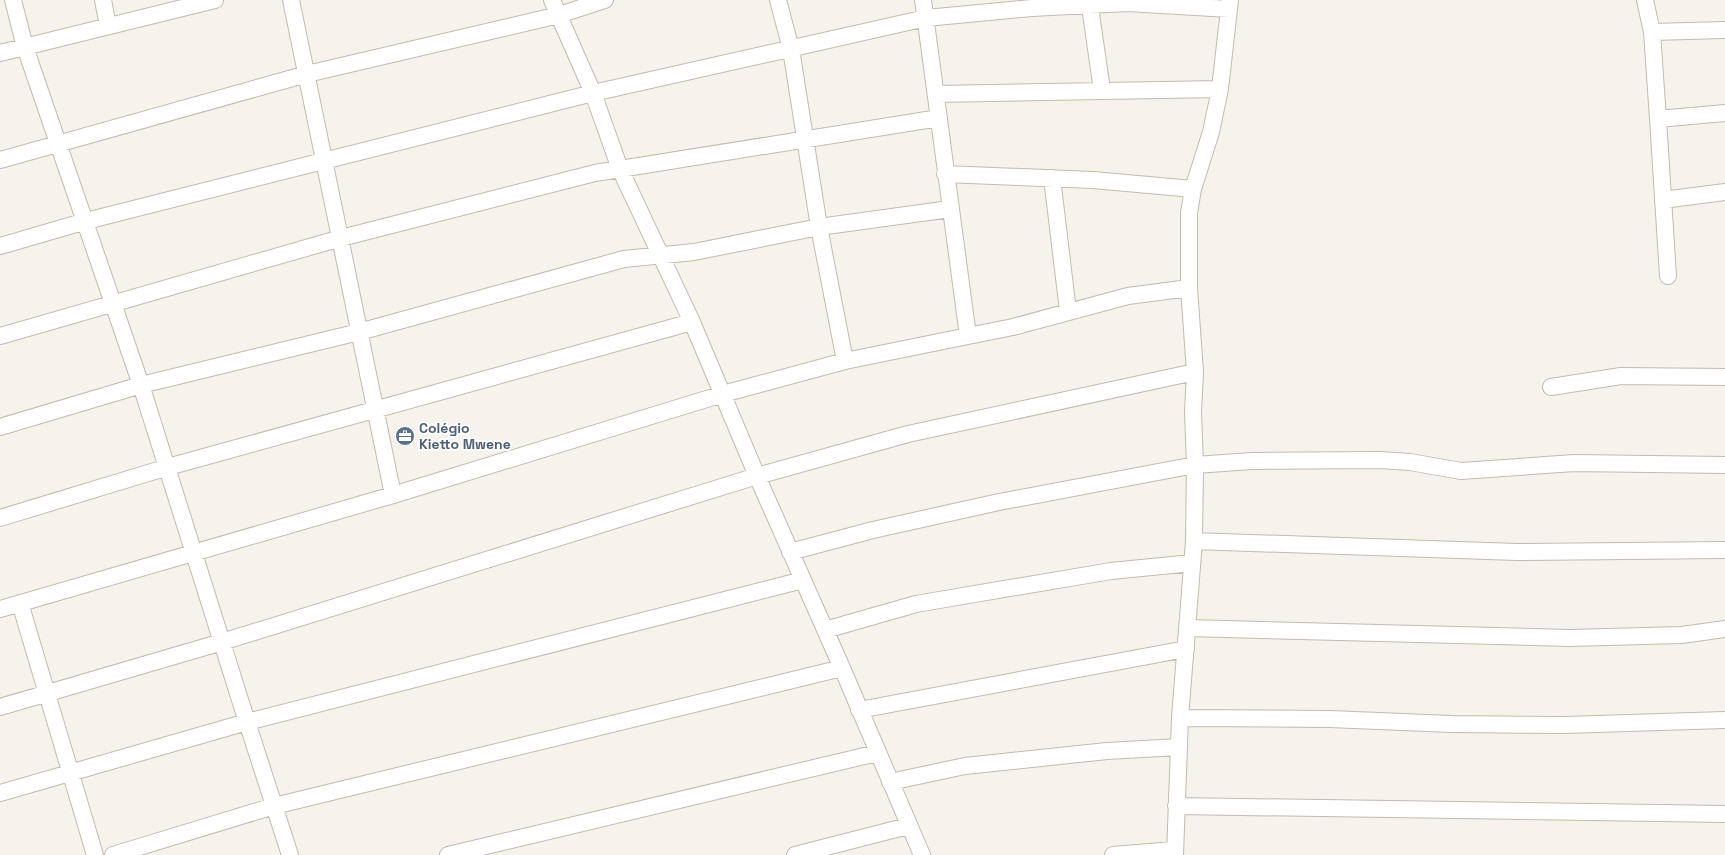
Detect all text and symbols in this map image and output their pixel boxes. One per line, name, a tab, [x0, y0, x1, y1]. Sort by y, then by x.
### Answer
place label: Colégio Kietto Mwene	[419, 419, 511, 453]
office icon: Colégio Kietto Mwene	[394, 425, 416, 447]

